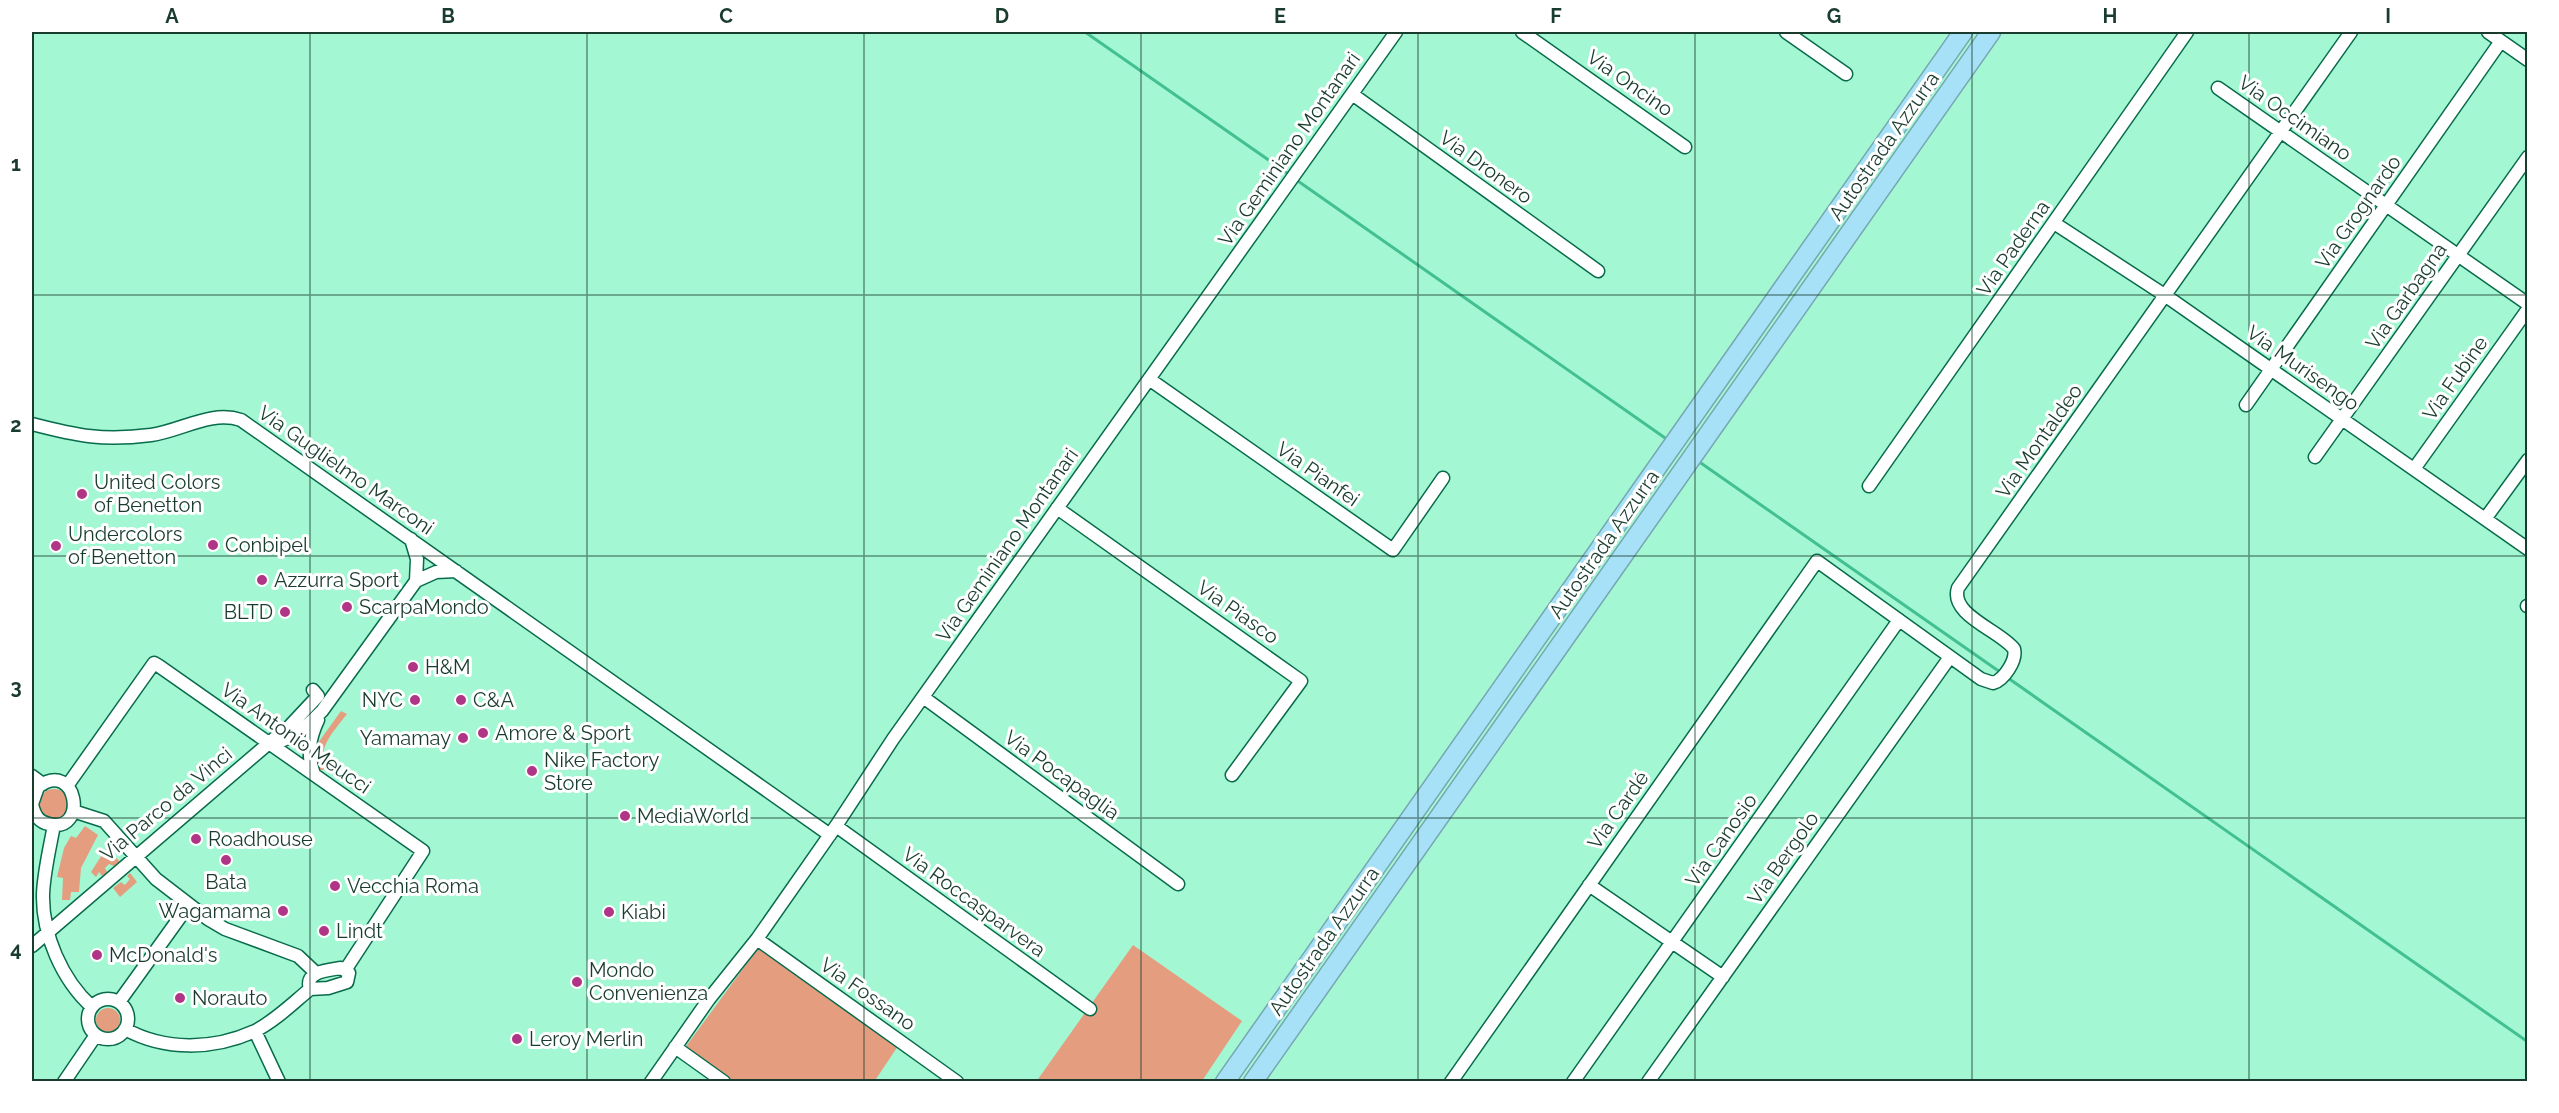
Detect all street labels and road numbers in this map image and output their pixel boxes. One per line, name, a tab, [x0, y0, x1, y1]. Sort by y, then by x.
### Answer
street label: Via Oncino	[1582, 45, 1678, 121]
street label: Via Geminiano Montanari	[1213, 48, 1365, 250]
street label: Autostrada Azzurra	[1824, 67, 1944, 225]
street label: Via Occimiano	[2234, 70, 2356, 166]
street label: Via Dronero	[1435, 125, 1537, 209]
street label: Via Grognardo	[2310, 151, 2406, 273]
street label: Via Paderna	[1971, 196, 2055, 300]
street label: Via Garbagna	[2361, 238, 2451, 354]
street label: Via Murisengo	[2242, 320, 2364, 416]
street label: Via Fubine	[2417, 331, 2493, 425]
street label: Via Montaldeo	[1991, 379, 2087, 503]
street label: Via Guglielmo Marconi	[254, 400, 438, 540]
street label: Via Pianfei	[1272, 437, 1364, 511]
street label: Via Geminiano Montanari	[931, 444, 1083, 646]
street label: Autostrada Azzurra	[1544, 465, 1664, 623]
street label: Via Piasco	[1193, 575, 1283, 649]
street label: Via Antonio Meucci	[217, 677, 375, 799]
street label: Via Pocapaglia	[1000, 725, 1124, 825]
street label: Via Parco da Vinci	[95, 742, 237, 866]
street label: Via Cardé	[1583, 766, 1654, 854]
street label: Via Canosio	[1680, 789, 1762, 891]
street label: Via Bergolo	[1742, 807, 1824, 909]
street label: Via Roccasparvera	[898, 842, 1050, 962]
street label: Autostrada Azzurra	[1264, 862, 1384, 1020]
street label: Via Fossano	[816, 952, 920, 1036]

